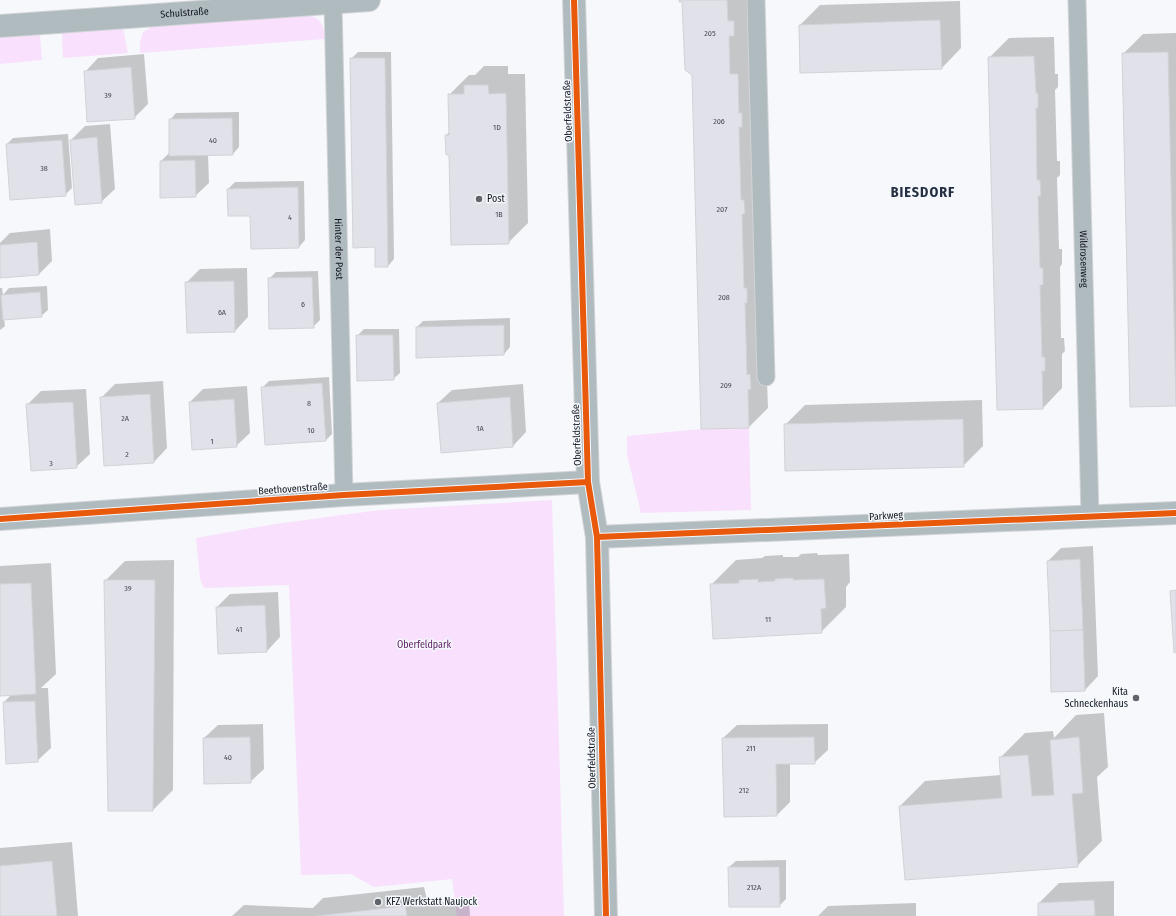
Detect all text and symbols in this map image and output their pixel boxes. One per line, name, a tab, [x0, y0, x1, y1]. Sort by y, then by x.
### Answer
street label: Schulstraße	[160, 5, 209, 21]
house number: 205	[704, 29, 716, 38]
street label: Oberfeldstraße	[561, 80, 575, 142]
house number: 39	[104, 91, 112, 100]
house number: 206	[713, 117, 725, 126]
house number: 1D	[493, 123, 501, 132]
house number: 40	[209, 136, 217, 145]
house number: 38	[40, 164, 48, 173]
district label: BIESDORF	[891, 184, 955, 201]
place label: Post	[487, 193, 505, 205]
marker: Post	[474, 194, 484, 204]
house number: 207	[717, 205, 728, 214]
house number: 1B	[495, 210, 503, 219]
house number: 4	[288, 213, 292, 222]
street label: Hinter der Post	[332, 218, 345, 281]
street label: Wildrosenweg	[1077, 230, 1090, 288]
house number: 208	[718, 293, 730, 302]
house number: 6	[301, 300, 305, 309]
house number: 6A	[218, 308, 227, 317]
house number: 209	[720, 381, 732, 390]
house number: 8	[307, 399, 311, 408]
street label: Oberfeldstraße	[570, 404, 584, 466]
house number: 2A	[121, 414, 130, 423]
house number: 1A	[476, 424, 484, 433]
house number: 10	[307, 426, 315, 435]
house number: 1	[210, 437, 214, 446]
house number: 2	[125, 450, 129, 459]
house number: 3	[49, 459, 53, 468]
street label: Beethovenstraße	[258, 481, 328, 497]
street label: Parkweg	[869, 509, 904, 523]
house number: 39	[124, 584, 132, 593]
house number: 11	[765, 615, 771, 624]
house number: 41	[236, 625, 242, 634]
park label: Oberfeldpark	[397, 639, 451, 651]
place label: Kita Schneckenhaus	[1065, 686, 1128, 710]
marker: Kita Schneckenhaus	[1131, 693, 1141, 703]
street label: Oberfeldstraße	[585, 727, 599, 789]
house number: 211	[746, 744, 756, 753]
house number: 40	[224, 753, 232, 762]
house number: 212	[739, 786, 749, 795]
house number: 212A	[747, 883, 762, 892]
place label: KFZ Werkstatt Naujock	[386, 896, 478, 908]
marker: KFZ Werkstatt Naujock	[373, 897, 383, 907]

